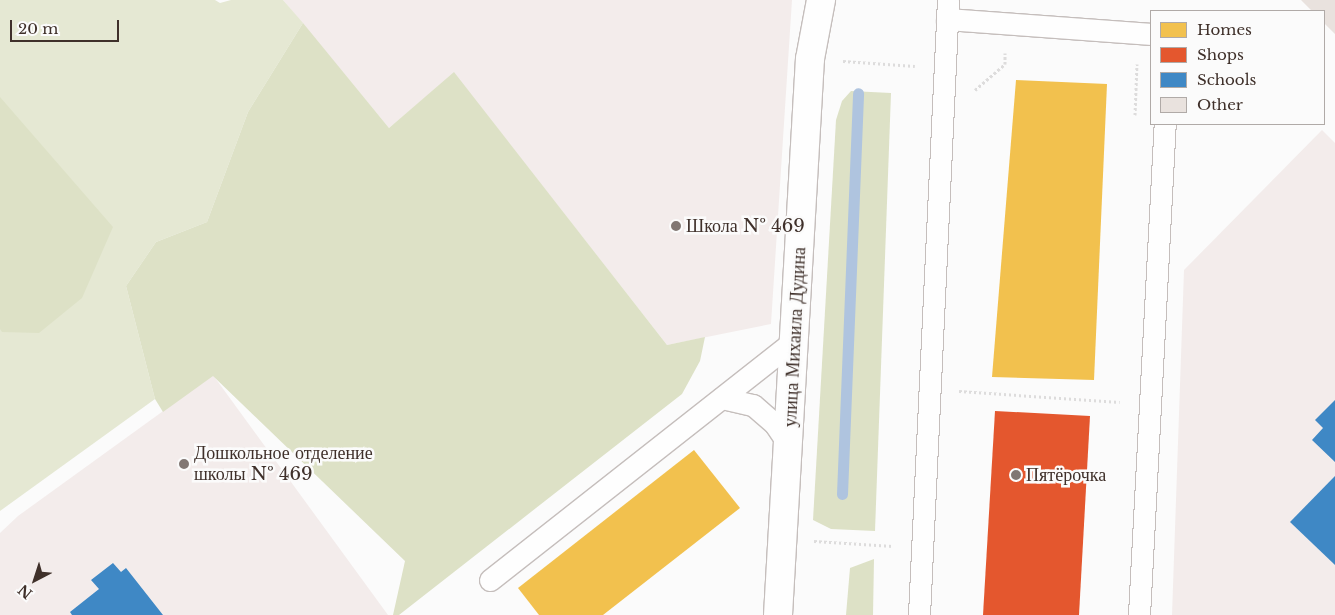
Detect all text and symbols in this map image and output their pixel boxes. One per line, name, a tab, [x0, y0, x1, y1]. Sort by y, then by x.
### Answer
scale bar	[12, 10, 121, 42]
legend	[1150, 10, 1325, 125]
text: 20 m	[18, 19, 58, 38]
text: Homes	[1197, 20, 1252, 39]
text: Shops	[1197, 45, 1244, 64]
text: Schools	[1197, 70, 1256, 89]
text: Other	[1197, 95, 1243, 114]
place label: Школа № 469	[686, 215, 805, 237]
marker: Школа № 469	[670, 220, 682, 232]
street label: улица Михаила Дудина	[779, 246, 811, 428]
place label: Дошкольное отделение школы № 469	[194, 443, 373, 486]
marker: Дошкольное отделение школы № 469	[178, 458, 190, 470]
place label: Пятёрочка	[1026, 464, 1106, 486]
marker: Пятёрочка	[1010, 469, 1022, 481]
north arrow	[10, 555, 60, 605]
text: N	[15, 580, 36, 603]

